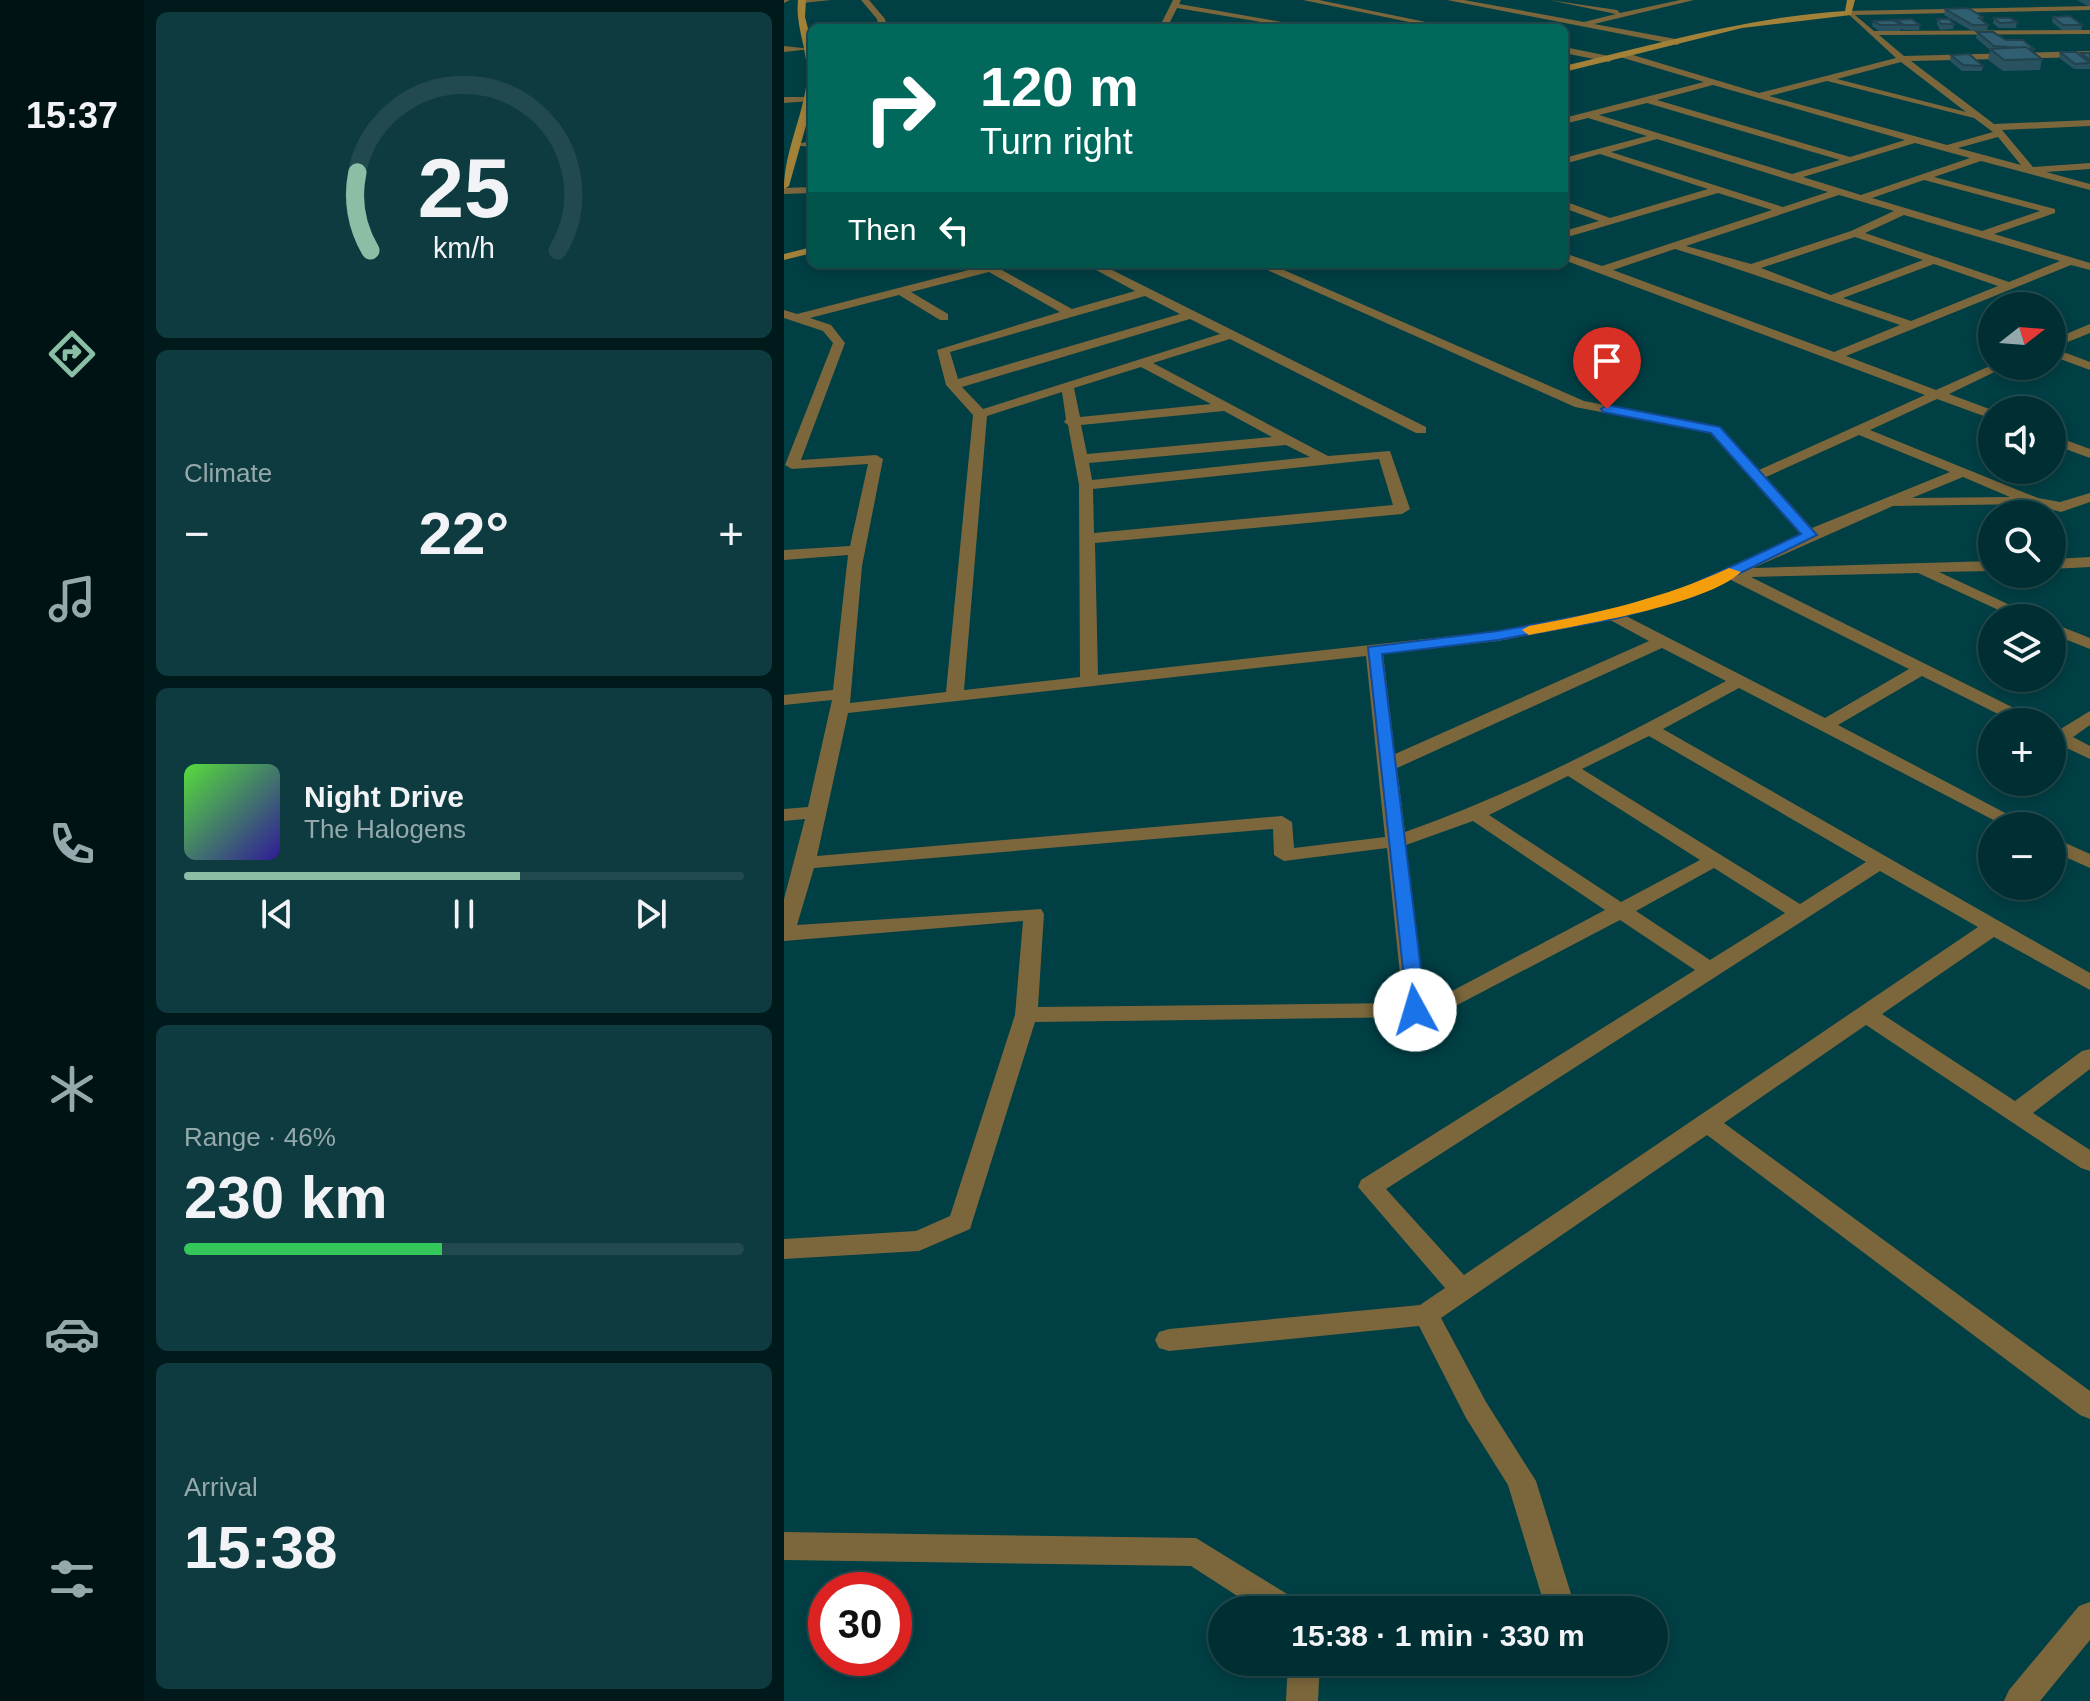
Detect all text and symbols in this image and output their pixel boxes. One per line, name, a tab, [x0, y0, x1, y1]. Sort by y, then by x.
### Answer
text: 120 m	[980, 55, 1139, 118]
icon: right	[848, 56, 952, 160]
text: 15:37	[26, 95, 118, 136]
text: Turn right	[980, 121, 1133, 162]
text: 25	[418, 141, 510, 234]
icon: left	[932, 208, 976, 252]
text: Then	[848, 213, 916, 246]
text: km/h	[433, 232, 495, 264]
north arrow	[1978, 292, 2066, 380]
map controls	[1978, 292, 2066, 900]
icon: directions	[44, 326, 100, 382]
pin	[1573, 327, 1641, 409]
icon: arrive	[1585, 339, 1629, 383]
button: sound	[1978, 396, 2066, 484]
text: Climate	[184, 458, 272, 488]
text: 22°	[419, 500, 509, 567]
button: search	[1978, 500, 2066, 588]
text: −	[184, 509, 210, 558]
text: +	[718, 509, 744, 558]
icon: music	[44, 571, 100, 627]
button: layers	[1978, 604, 2066, 692]
button: +	[1978, 708, 2066, 796]
text: Night Drive	[304, 780, 464, 813]
button: −	[1978, 812, 2066, 900]
text: The Halogens	[304, 814, 466, 844]
icon: phone	[44, 816, 100, 872]
icon: previous	[255, 892, 299, 936]
icon: pause	[442, 892, 486, 936]
icon: next	[629, 892, 673, 936]
position arrow	[1373, 968, 1457, 1052]
icon: climate	[44, 1061, 100, 1117]
text: Range · 46%	[184, 1122, 336, 1152]
text: 230 km	[184, 1164, 388, 1231]
icon: car	[44, 1306, 100, 1362]
text: Arrival	[184, 1472, 258, 1502]
text: 15:38	[184, 1514, 337, 1581]
icon: filters	[44, 1551, 100, 1607]
speed limit sign: 30	[808, 1572, 912, 1676]
text: 15:38 · 1 min · 330 m	[1291, 1619, 1585, 1652]

